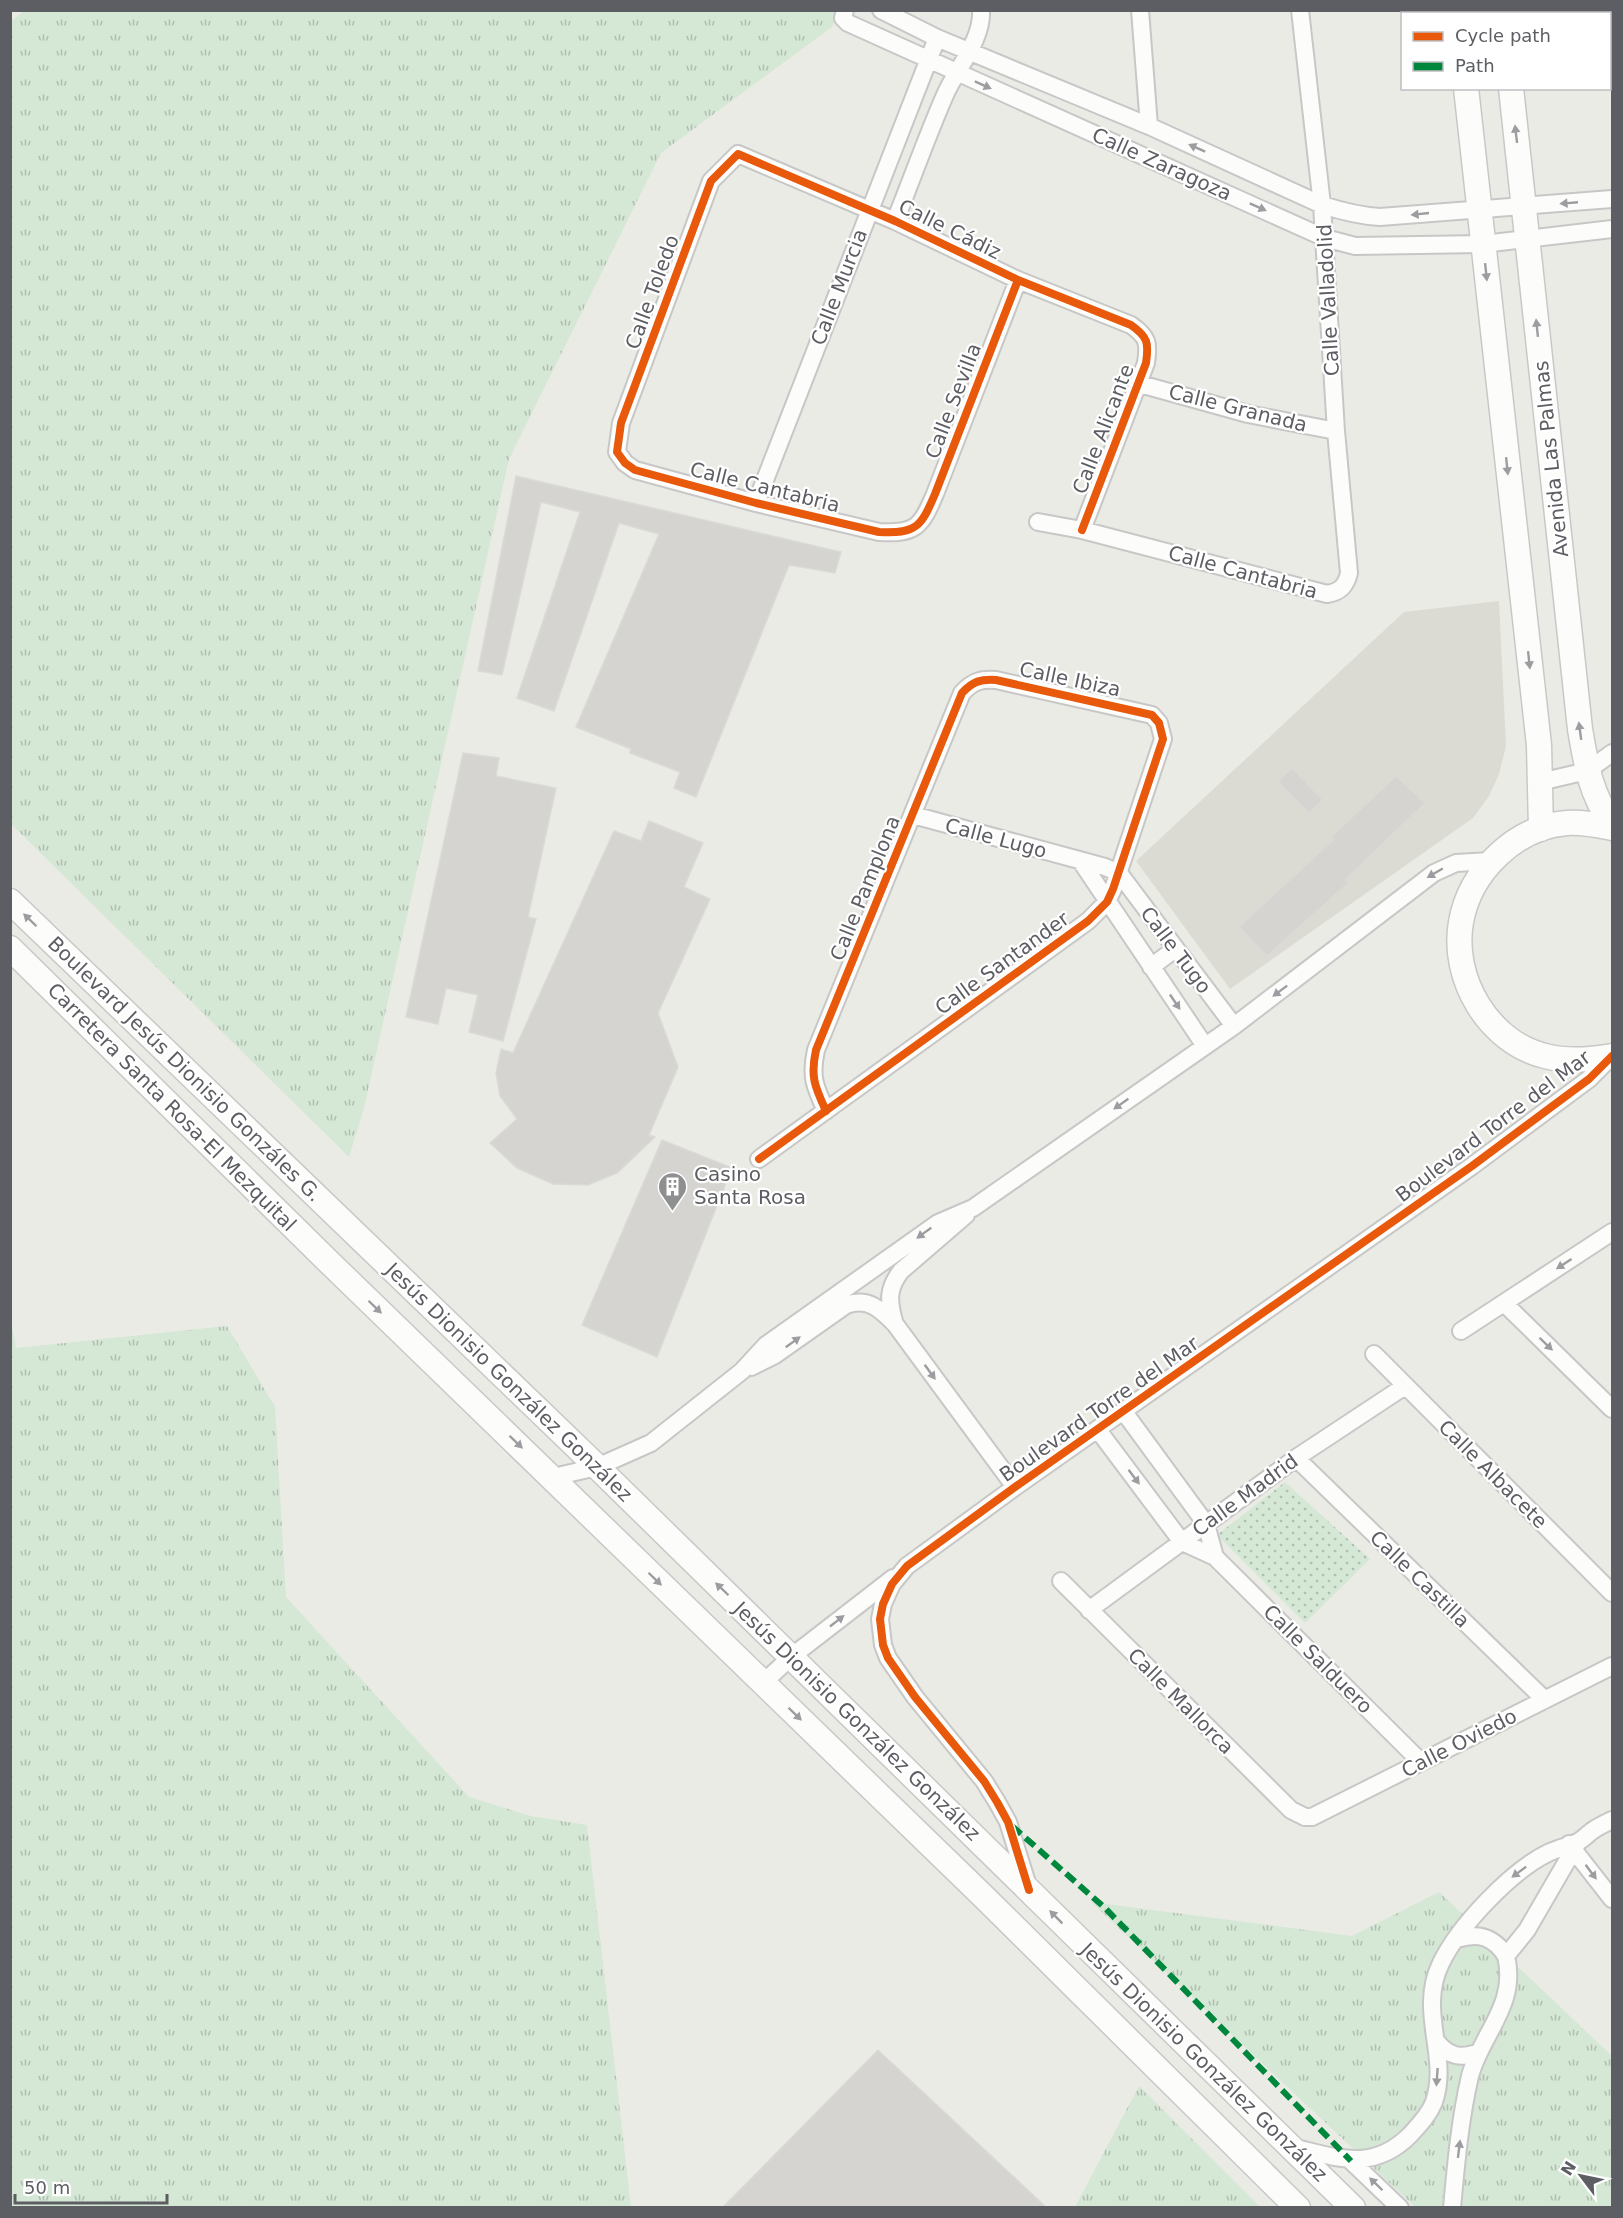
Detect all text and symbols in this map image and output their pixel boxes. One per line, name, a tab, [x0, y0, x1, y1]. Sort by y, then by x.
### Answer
legend	[1401, 12, 1611, 90]
text: Cycle path	[1455, 25, 1551, 46]
text: Path	[1455, 55, 1495, 76]
one-way arrow	[975, 81, 992, 90]
street label: Calle Zaragoza	[1089, 123, 1235, 205]
one-way arrow	[1512, 124, 1521, 143]
one-way arrow	[1188, 143, 1206, 153]
street label: Calle Cádiz	[895, 194, 1005, 264]
one-way arrow	[1559, 198, 1578, 207]
one-way arrow	[1249, 202, 1267, 212]
one-way arrow	[1410, 209, 1429, 218]
street label: Calle Valladolid	[1312, 223, 1344, 377]
street label: Calle Murcia	[806, 226, 872, 348]
street label: Calle Toledo	[620, 232, 684, 352]
one-way arrow	[1481, 263, 1491, 282]
one-way arrow	[1533, 318, 1542, 337]
street label: Calle Sevilla	[920, 340, 986, 462]
street label: Avenida Las Palmas	[1529, 360, 1573, 558]
street label: Calle Alicante	[1067, 361, 1139, 497]
street label: Calle Granada	[1166, 379, 1310, 437]
one-way arrow	[1503, 456, 1512, 475]
street label: Calle Cantabria	[688, 457, 842, 517]
street label: Calle Cantabria	[1166, 541, 1320, 603]
one-way arrow	[1524, 650, 1534, 669]
street label: Calle Ibiza	[1017, 657, 1123, 701]
one-way arrow	[1576, 721, 1585, 740]
street label: Calle Pamplona	[825, 812, 905, 964]
street label: Calle Lugo	[942, 813, 1050, 863]
one-way arrow	[1426, 868, 1443, 878]
street label: Calle Tugo	[1135, 902, 1217, 998]
street label: Calle Santander	[930, 906, 1074, 1020]
one-way arrow	[23, 913, 37, 927]
street label: Boulevard Jesús Dionisio Gonzáles G.	[43, 931, 327, 1207]
street label: Carretera Santa Rosa-El Mezquital	[43, 978, 301, 1236]
one-way arrow	[1272, 984, 1288, 997]
one-way arrow	[1170, 994, 1181, 1011]
street label: Boulevard Torre del Mar	[1391, 1044, 1596, 1207]
one-way arrow	[1114, 1098, 1130, 1110]
place label: Casino Santa Rosa	[694, 1162, 806, 1209]
building icon: Casino Santa Rosa	[657, 1170, 689, 1212]
one-way arrow	[916, 1227, 932, 1239]
street label: Jesús Dionisio González González	[379, 1256, 637, 1506]
one-way arrow	[1555, 1259, 1572, 1270]
one-way arrow	[368, 1300, 383, 1314]
street label: Boulevard Torre del Mar	[995, 1331, 1204, 1487]
one-way arrow	[784, 1336, 800, 1348]
one-way arrow	[1539, 1337, 1554, 1351]
one-way arrow	[923, 1364, 935, 1379]
street label: Calle Albacete	[1434, 1415, 1552, 1533]
one-way arrow	[508, 1435, 523, 1449]
street label: Calle Madrid	[1188, 1449, 1302, 1541]
one-way arrow	[1127, 1469, 1140, 1485]
street label: Calle Castilla	[1365, 1525, 1475, 1633]
one-way arrow	[648, 1571, 662, 1585]
one-way arrow	[716, 1583, 730, 1597]
street label: Jesús Dionisio González González	[727, 1595, 985, 1845]
street label: Calle Salduero	[1259, 1600, 1377, 1718]
one-way arrow	[830, 1615, 845, 1627]
street label: Calle Mallorca	[1123, 1643, 1239, 1759]
street label: Calle Oviedo	[1397, 1704, 1521, 1782]
one-way arrow	[788, 1707, 803, 1721]
one-way arrow	[1584, 1864, 1596, 1879]
one-way arrow	[1511, 1866, 1526, 1878]
one-way arrow	[1049, 1910, 1064, 1924]
street label: Jesús Dionisio González González	[1074, 1936, 1332, 2186]
one-way arrow	[1432, 2068, 1441, 2087]
one-way arrow	[1454, 2140, 1463, 2159]
north arrow	[1551, 2146, 1611, 2206]
text: N	[1557, 2158, 1580, 2179]
scale bar	[15, 2167, 166, 2205]
text: 50 m	[24, 2177, 70, 2198]
one-way arrow	[1368, 2177, 1383, 2191]

